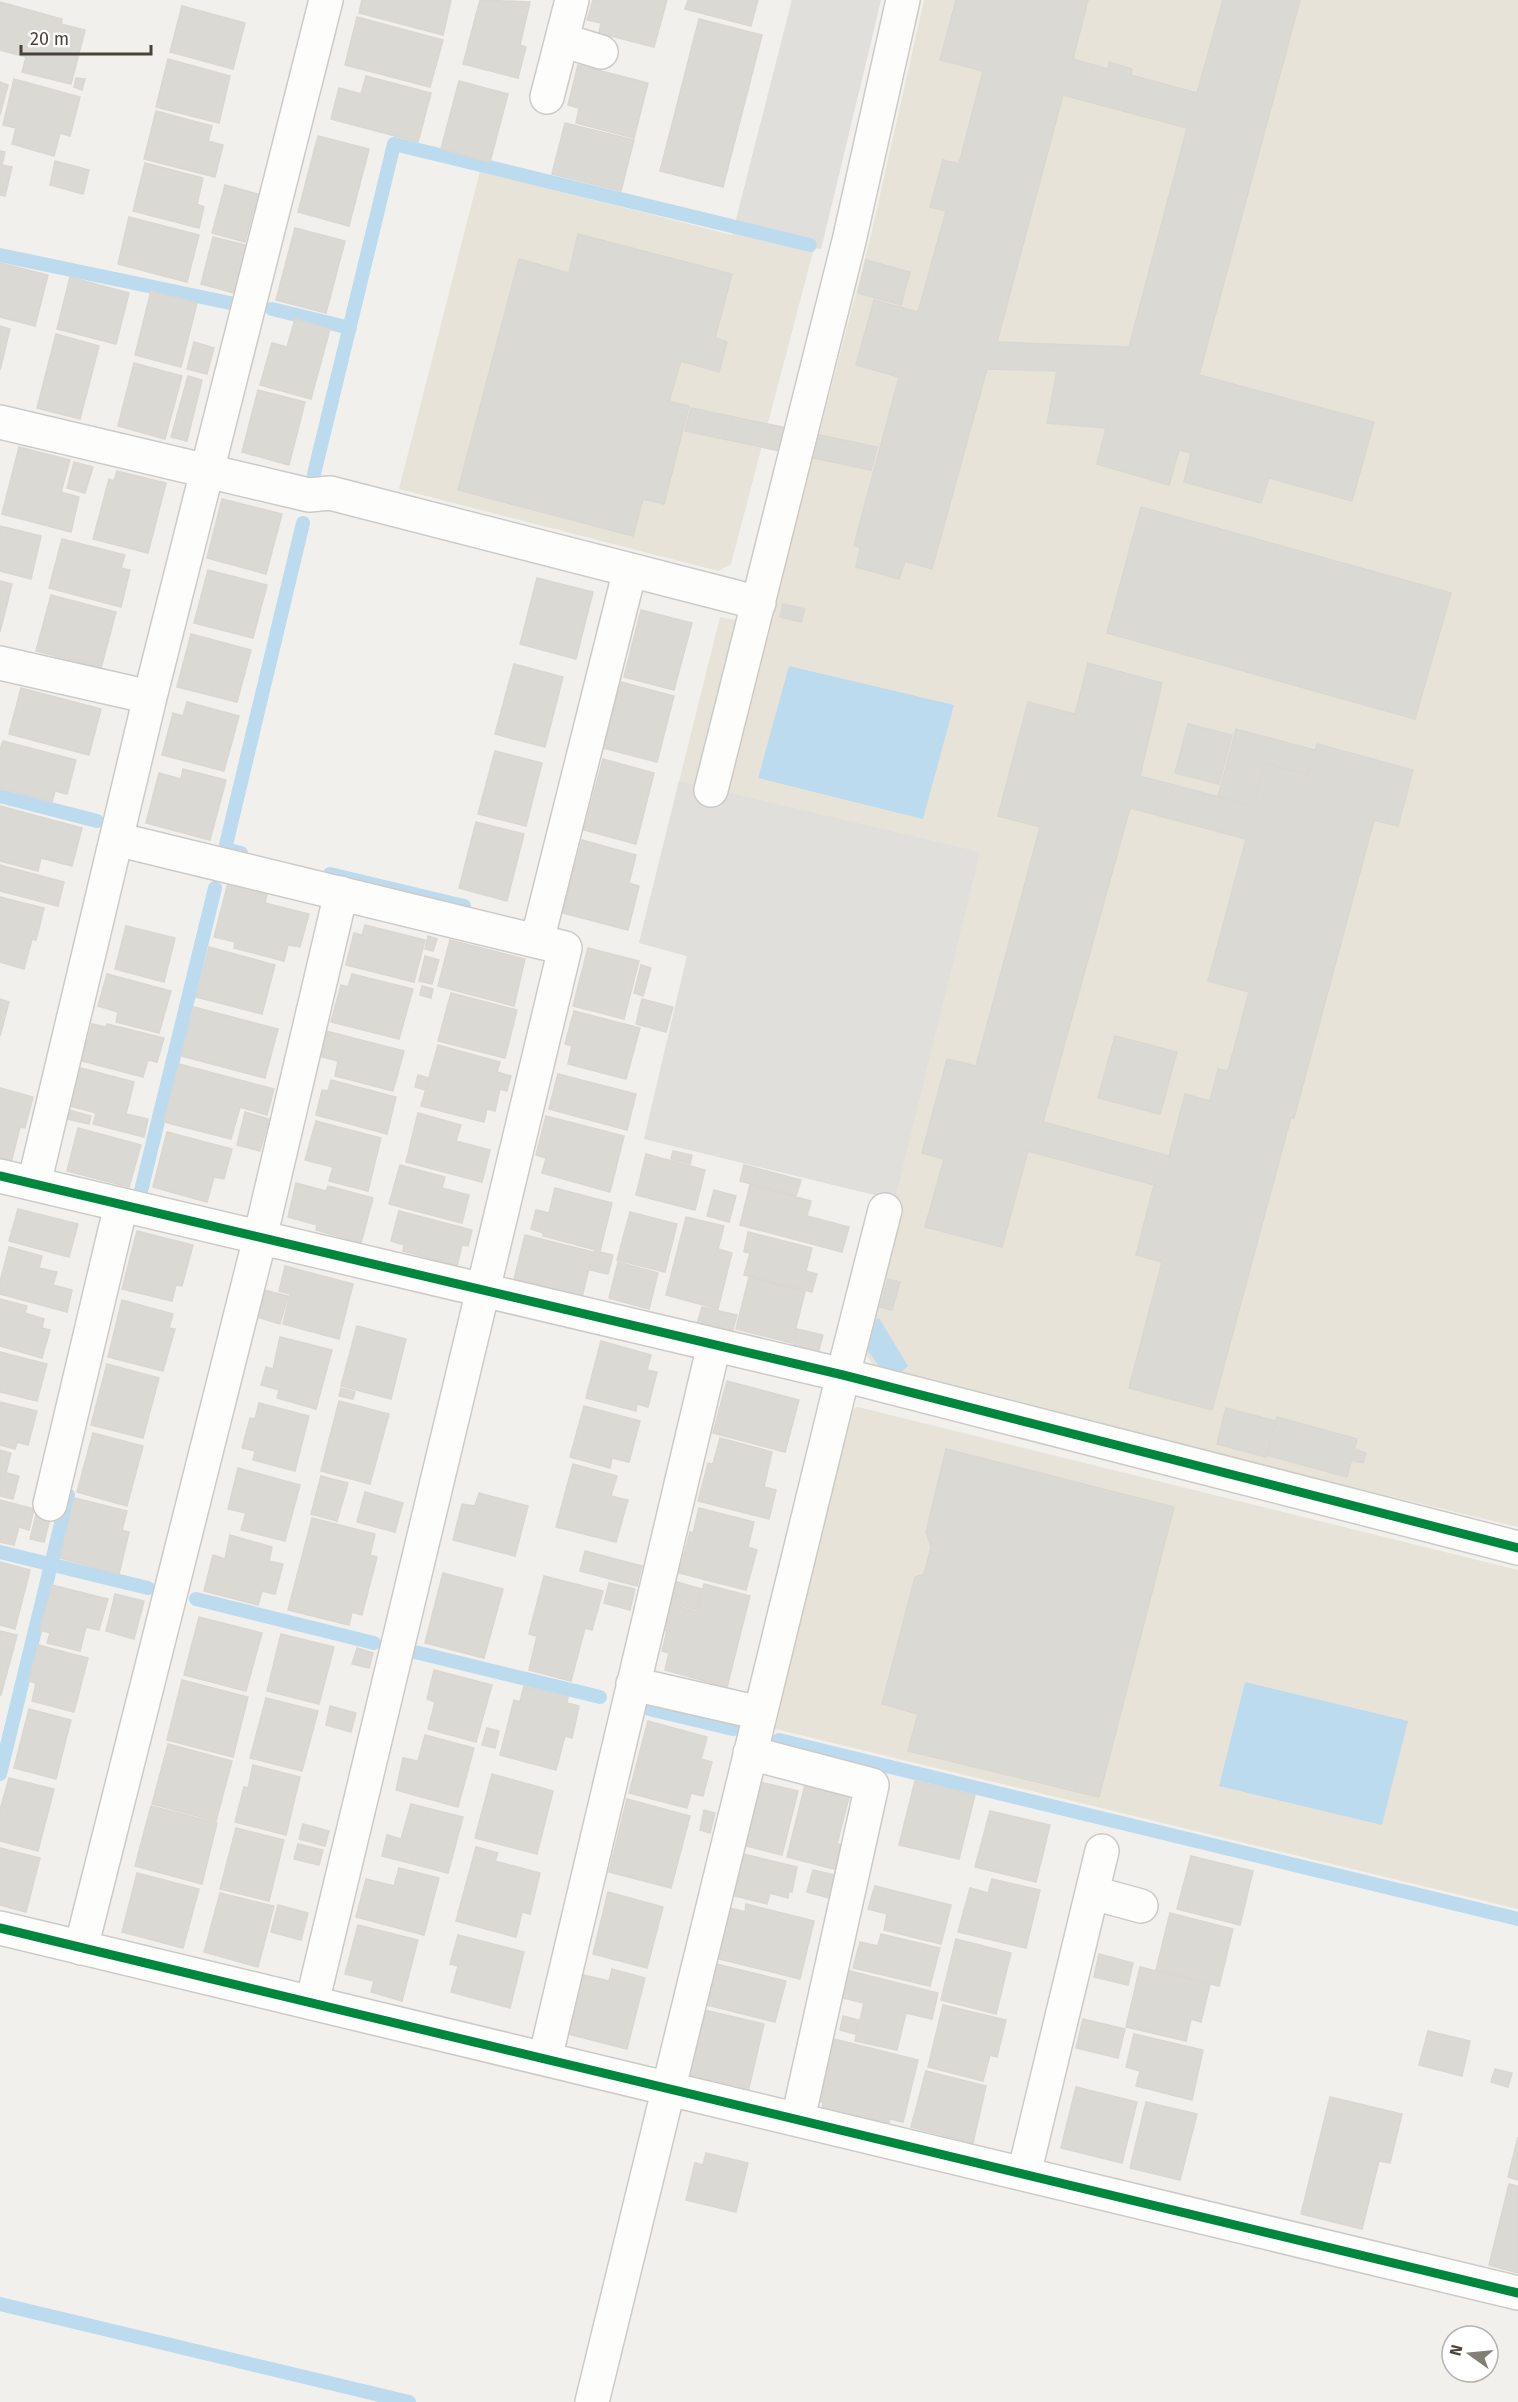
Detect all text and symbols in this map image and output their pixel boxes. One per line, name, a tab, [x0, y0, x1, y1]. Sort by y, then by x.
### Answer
scale bar	[21, 18, 152, 56]
text: 20 m	[30, 28, 69, 50]
north arrow	[1440, 2324, 1500, 2384]
text: N	[1445, 2343, 1467, 2358]

